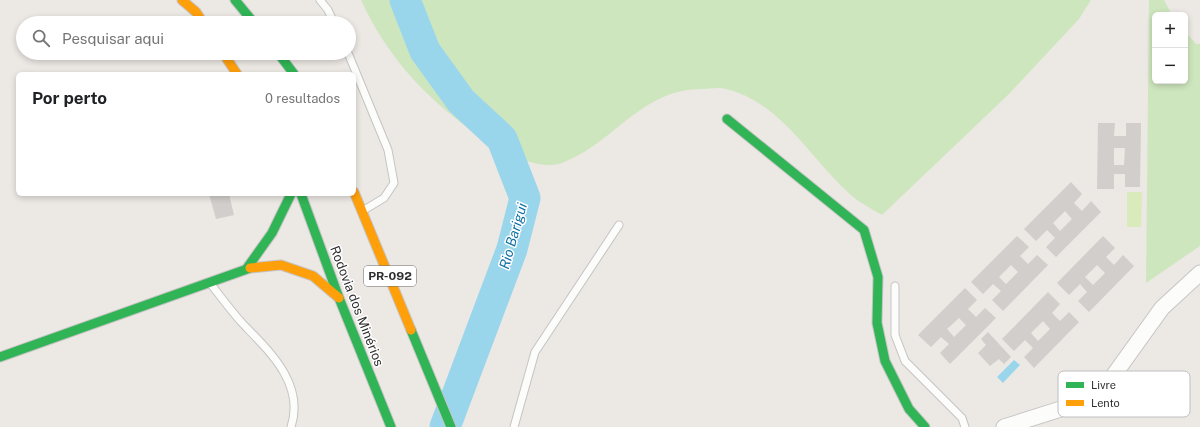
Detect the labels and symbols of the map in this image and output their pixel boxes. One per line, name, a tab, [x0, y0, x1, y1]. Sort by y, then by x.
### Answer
water label: Rio Barigui	[496, 201, 530, 271]
street label: Rodovia dos Minérios	[327, 244, 387, 368]
road number: PR-092	[364, 266, 416, 286]
legend	[1058, 371, 1190, 417]
text: Livre	[1091, 379, 1116, 391]
text: Lento	[1091, 397, 1120, 409]

